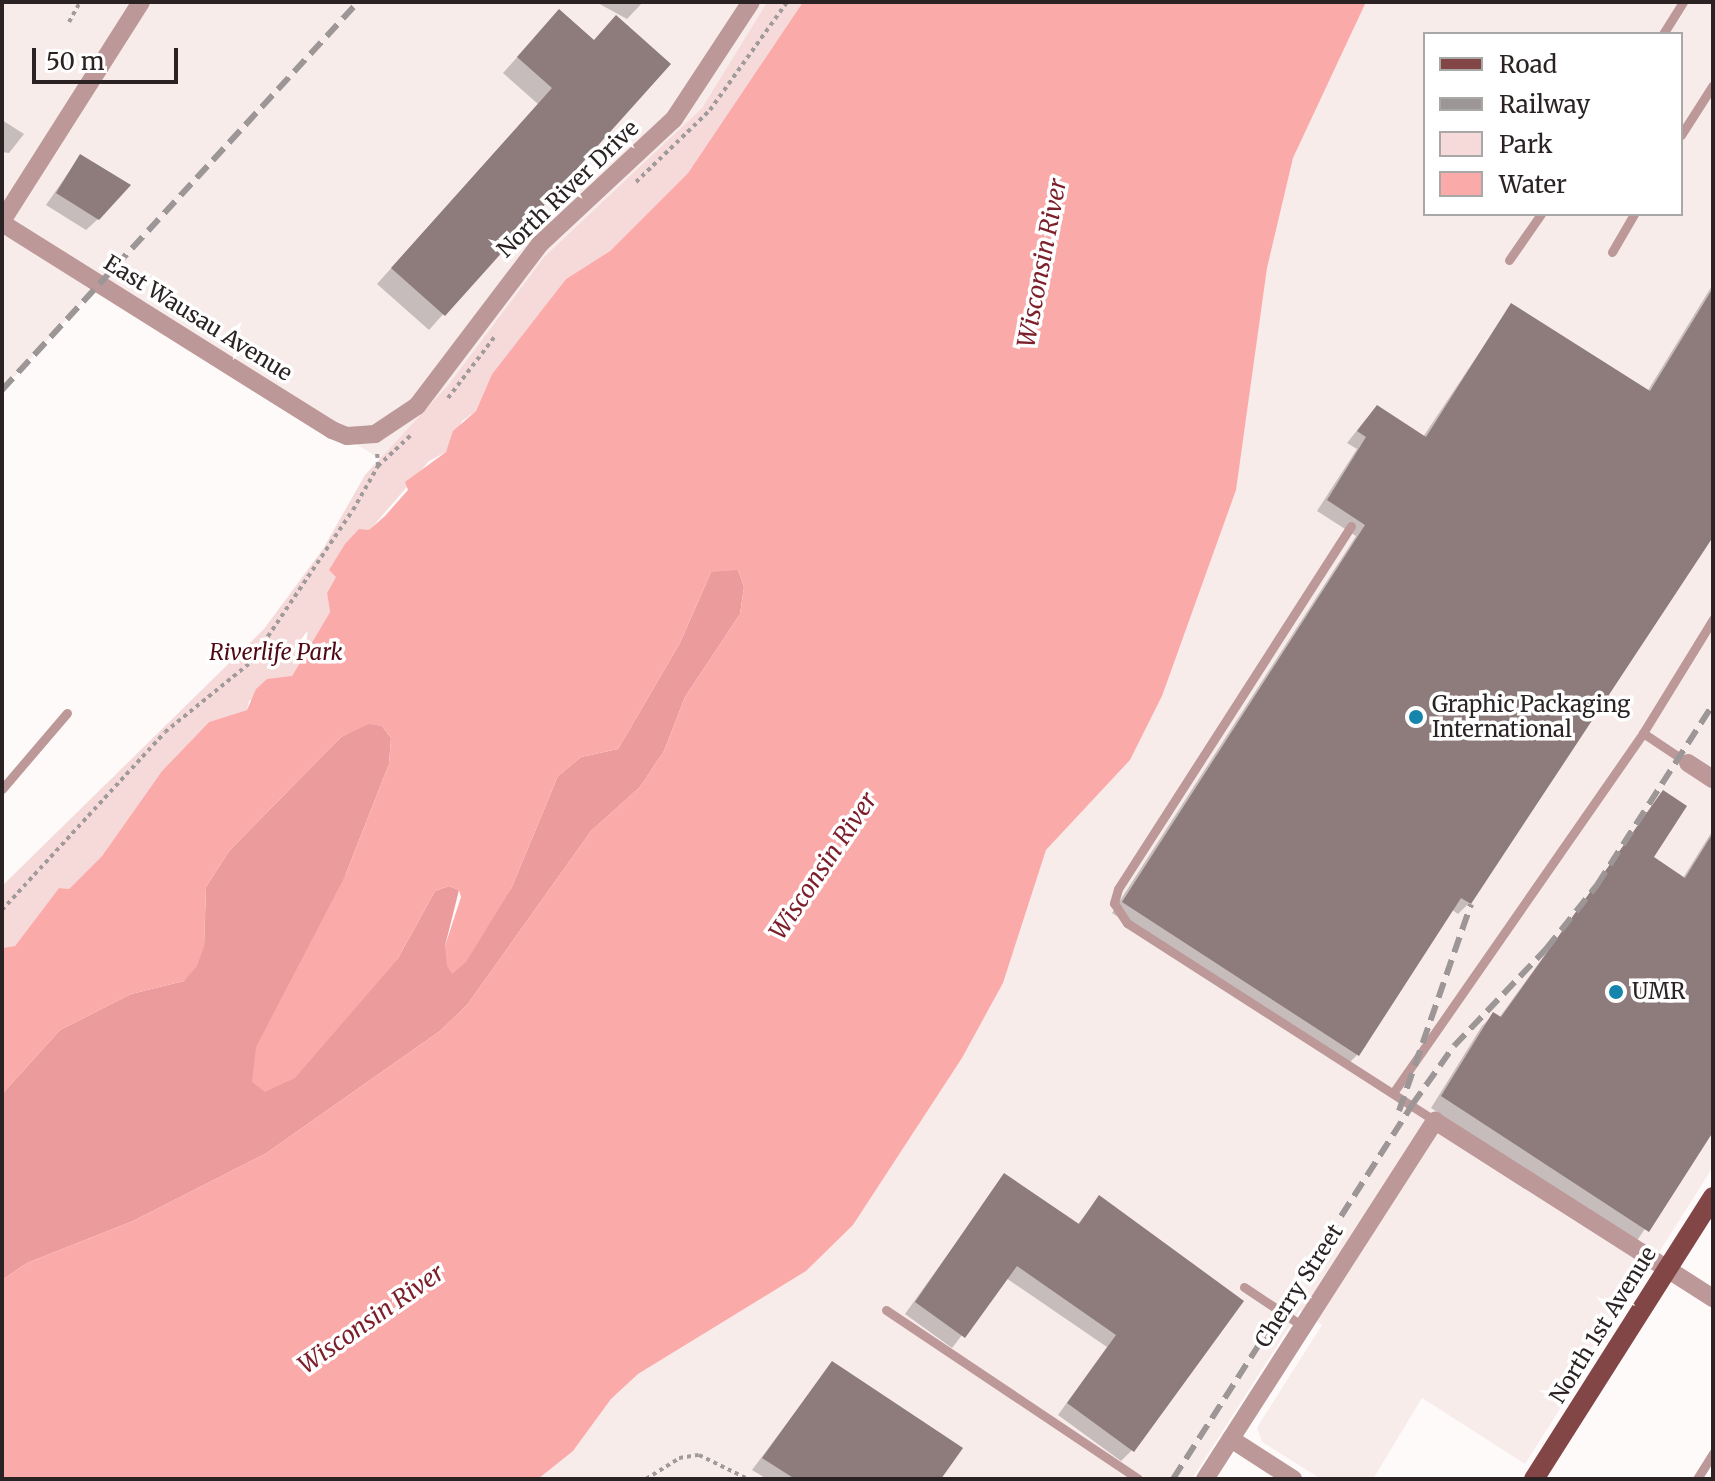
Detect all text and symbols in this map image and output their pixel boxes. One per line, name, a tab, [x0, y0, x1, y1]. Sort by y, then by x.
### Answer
scale bar	[36, 32, 182, 82]
legend	[1423, 32, 1683, 216]
text: 50 m	[46, 46, 105, 77]
text: Road	[1499, 49, 1557, 80]
text: Railway	[1499, 89, 1590, 120]
street label: North River Drive	[492, 115, 644, 263]
text: Park	[1499, 129, 1552, 160]
text: Water	[1499, 169, 1567, 200]
water label: Wisconsin River	[1012, 176, 1072, 350]
street label: East Wausau Avenue	[99, 249, 297, 387]
park label: Riverlife Park	[209, 640, 343, 666]
place label: Graphic Packaging International	[1432, 691, 1630, 742]
marker: Graphic Packaging International	[1407, 708, 1425, 726]
water label: Wisconsin River	[763, 787, 883, 945]
place label: UMR	[1632, 979, 1685, 1005]
marker: UMR	[1607, 983, 1625, 1001]
street label: Cherry Street	[1249, 1219, 1349, 1353]
street label: North 1st Avenue	[1544, 1242, 1662, 1408]
water label: Wisconsin River	[293, 1258, 449, 1380]

